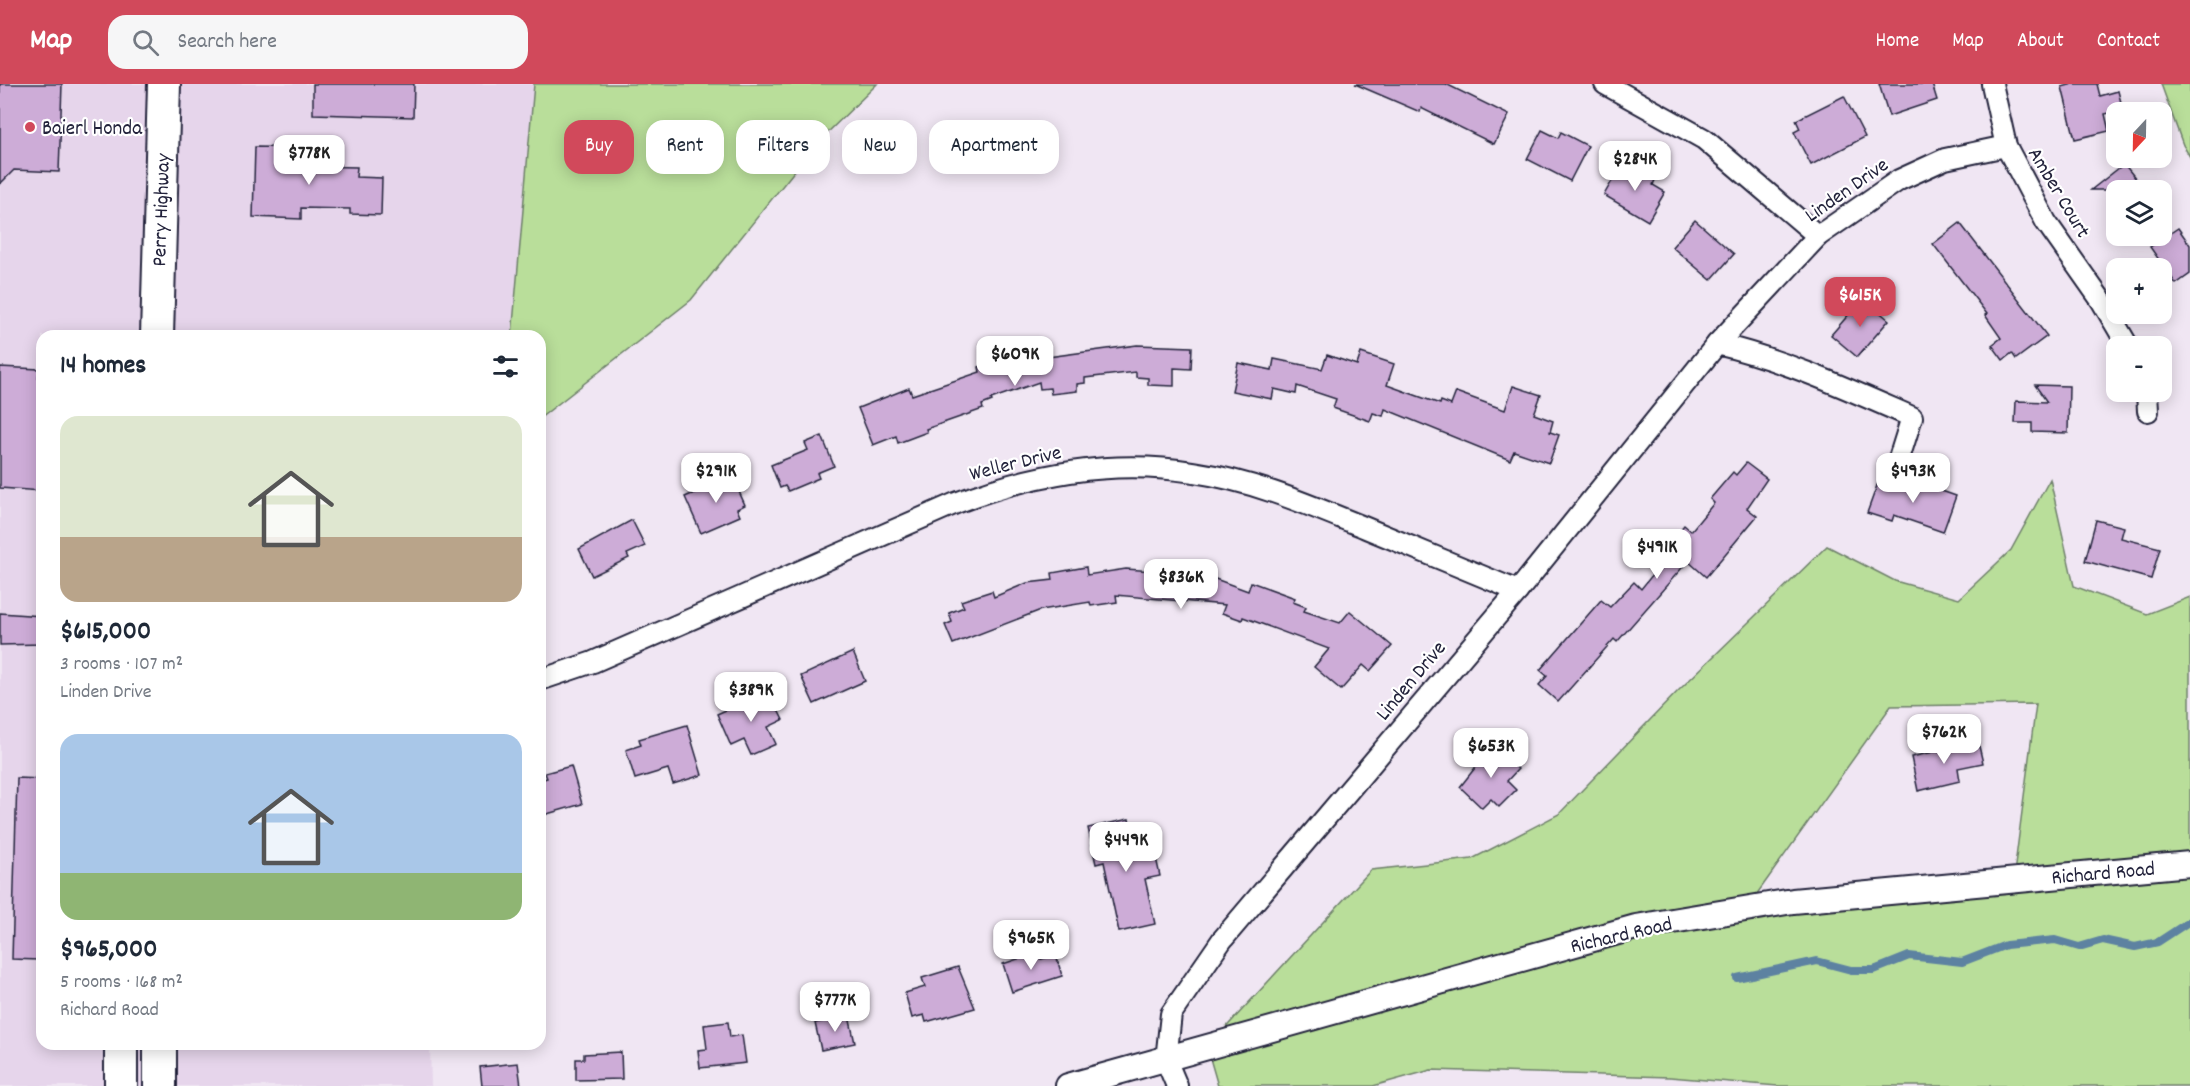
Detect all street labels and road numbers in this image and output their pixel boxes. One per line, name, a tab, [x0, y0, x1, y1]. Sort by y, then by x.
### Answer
street label: Amber Court	[2019, 142, 2096, 245]
street label: Linden Drive	[1800, 152, 1896, 231]
street label: Perry Highway	[146, 153, 180, 267]
street label: Weller Drive	[967, 439, 1065, 491]
street label: Linden Drive	[1370, 635, 1455, 728]
street label: Richard Road	[2050, 856, 2156, 894]
street label: Richard Road	[1568, 911, 1676, 963]

